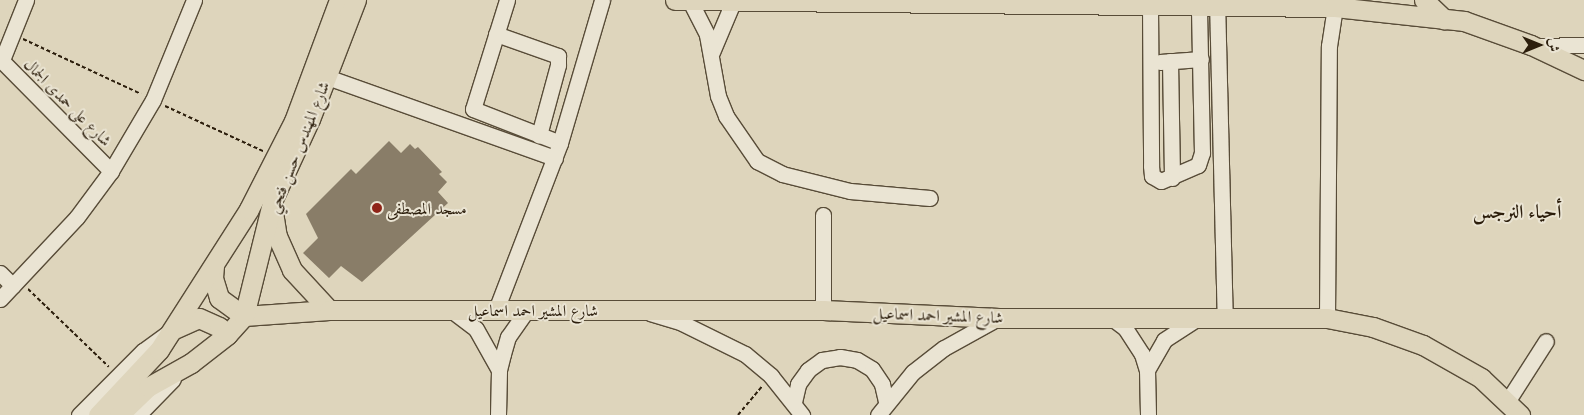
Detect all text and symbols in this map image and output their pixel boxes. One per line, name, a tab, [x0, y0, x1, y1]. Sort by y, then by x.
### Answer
north arrow	[1514, 20, 1564, 70]
text: ش	[1545, 38, 1563, 52]
street label: شارع على حمدى الجمال	[20, 54, 116, 150]
street label: شارع المهندس حسن فتحي	[263, 78, 333, 216]
place label: مسجد المصطفى	[387, 198, 467, 218]
district label: أحياء النرجس	[1473, 201, 1561, 223]
marker: مسجد المصطفى	[371, 202, 383, 214]
street label: شارع المشير احمد اسماعيل	[468, 300, 598, 320]
street label: شارع المشير احمد اسماعيل	[872, 303, 1004, 327]

